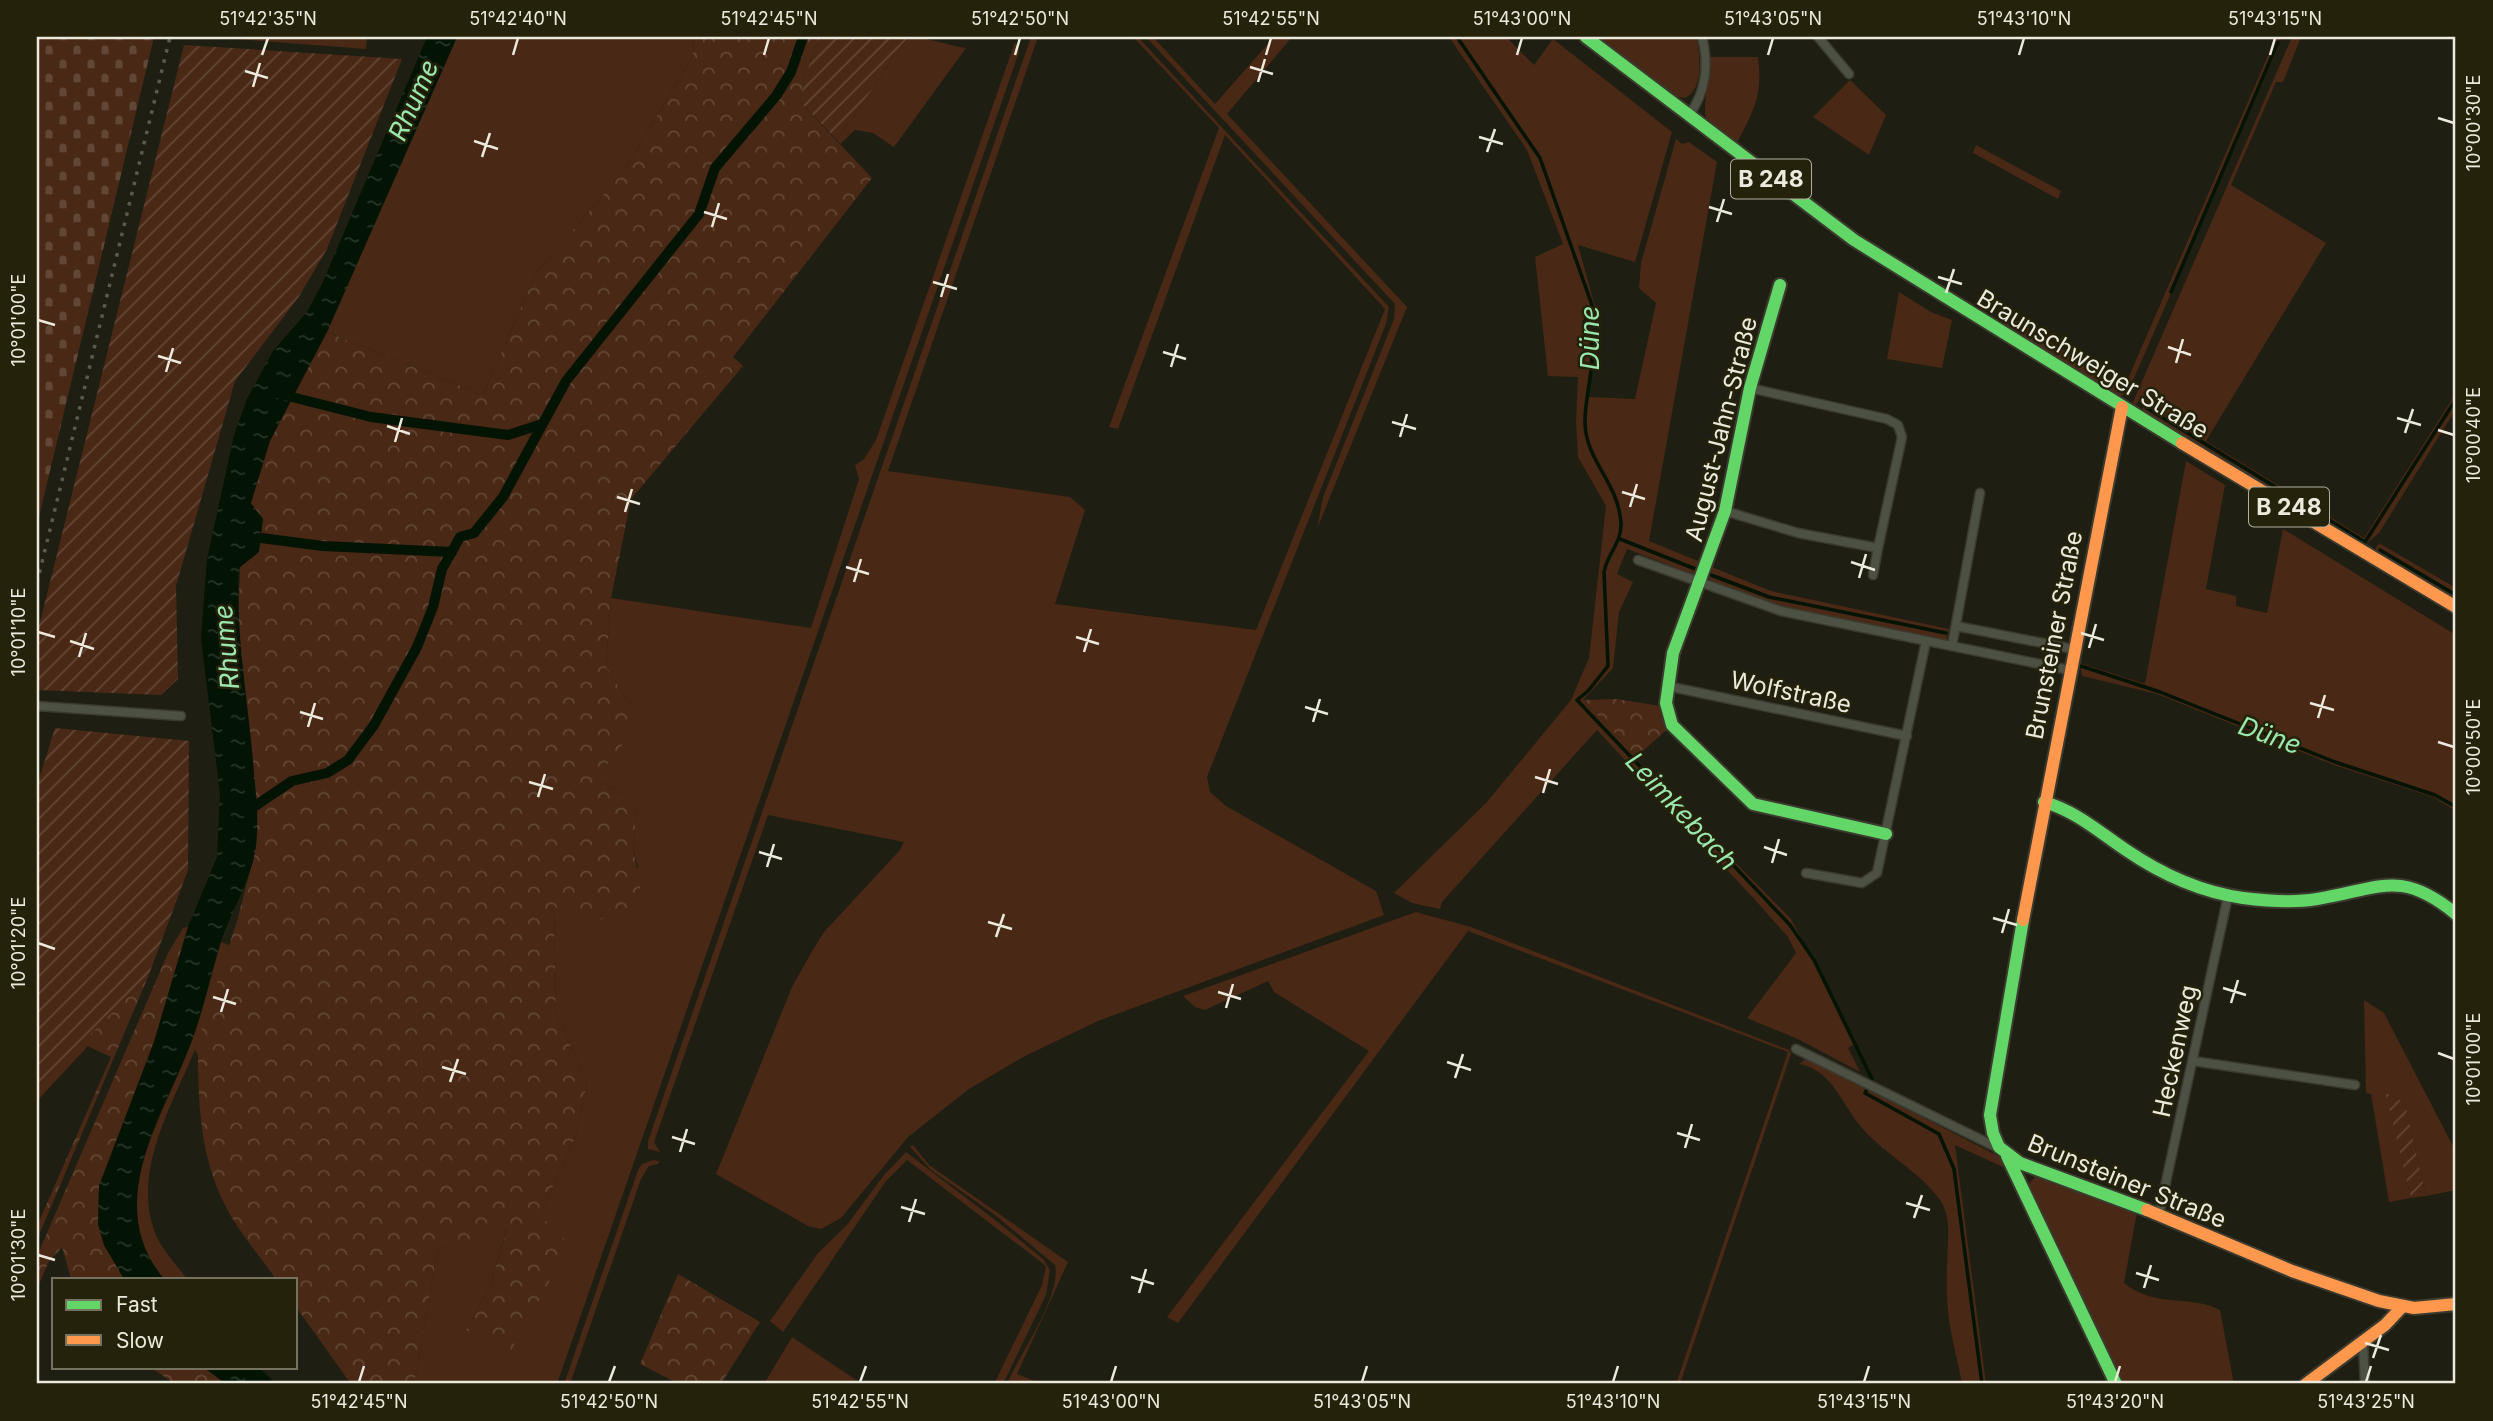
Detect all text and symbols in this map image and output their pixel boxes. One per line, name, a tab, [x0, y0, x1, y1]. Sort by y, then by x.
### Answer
text: 51°42'35"N	[219, 8, 317, 29]
text: 51°42'40"N	[469, 8, 567, 29]
text: 51°42'45"N	[720, 8, 818, 29]
text: 51°42'50"N	[971, 8, 1069, 29]
text: 51°42'55"N	[1222, 8, 1320, 29]
text: 51°43'00"N	[1473, 8, 1571, 29]
text: 51°43'05"N	[1724, 8, 1822, 29]
text: 51°43'10"N	[1977, 8, 2071, 29]
text: 51°43'15"N	[2228, 8, 2322, 29]
water label: Rhume	[382, 55, 444, 145]
text: 10°00'30"E	[2463, 75, 2484, 171]
road number: B 248	[1731, 160, 1811, 198]
text: 10°01'00"E	[8, 274, 29, 366]
street label: Braunschweiger Straße	[1972, 283, 2214, 445]
water label: Düne	[1574, 306, 1605, 370]
street label: August-Jahn-Straße	[1679, 314, 1763, 544]
text: 10°00'40"E	[2463, 387, 2484, 483]
road number: B 248	[2249, 488, 2329, 526]
street label: Brunsteiner Straße	[2020, 528, 2088, 742]
text: 10°01'10"E	[8, 588, 29, 676]
water label: Rhume	[207, 603, 245, 691]
street label: Wolfstraße	[1728, 665, 1854, 719]
text: 10°00'50"E	[2463, 699, 2484, 795]
water label: Düne	[2234, 709, 2306, 761]
water label: Leimkebach	[1620, 746, 1744, 876]
text: 10°01'20"E	[8, 897, 29, 989]
street label: Heckenweg	[2147, 982, 2203, 1120]
text: 10°01'00"E	[2463, 1013, 2484, 1105]
street label: Brunsteiner Straße	[2023, 1128, 2231, 1234]
text: 10°01'30"E	[8, 1209, 29, 1301]
legend	[52, 1278, 298, 1368]
text: Fast	[116, 1292, 158, 1317]
text: Slow	[116, 1328, 164, 1353]
text: 51°42'45"N	[310, 1391, 408, 1412]
text: 51°42'50"N	[560, 1391, 658, 1412]
text: 51°42'55"N	[811, 1391, 909, 1412]
text: 51°43'00"N	[1062, 1391, 1160, 1412]
text: 51°43'05"N	[1313, 1391, 1411, 1412]
text: 51°43'10"N	[1566, 1391, 1660, 1412]
text: 51°43'15"N	[1817, 1391, 1911, 1412]
text: 51°43'20"N	[2066, 1391, 2164, 1412]
text: 51°43'25"N	[2317, 1391, 2415, 1412]

